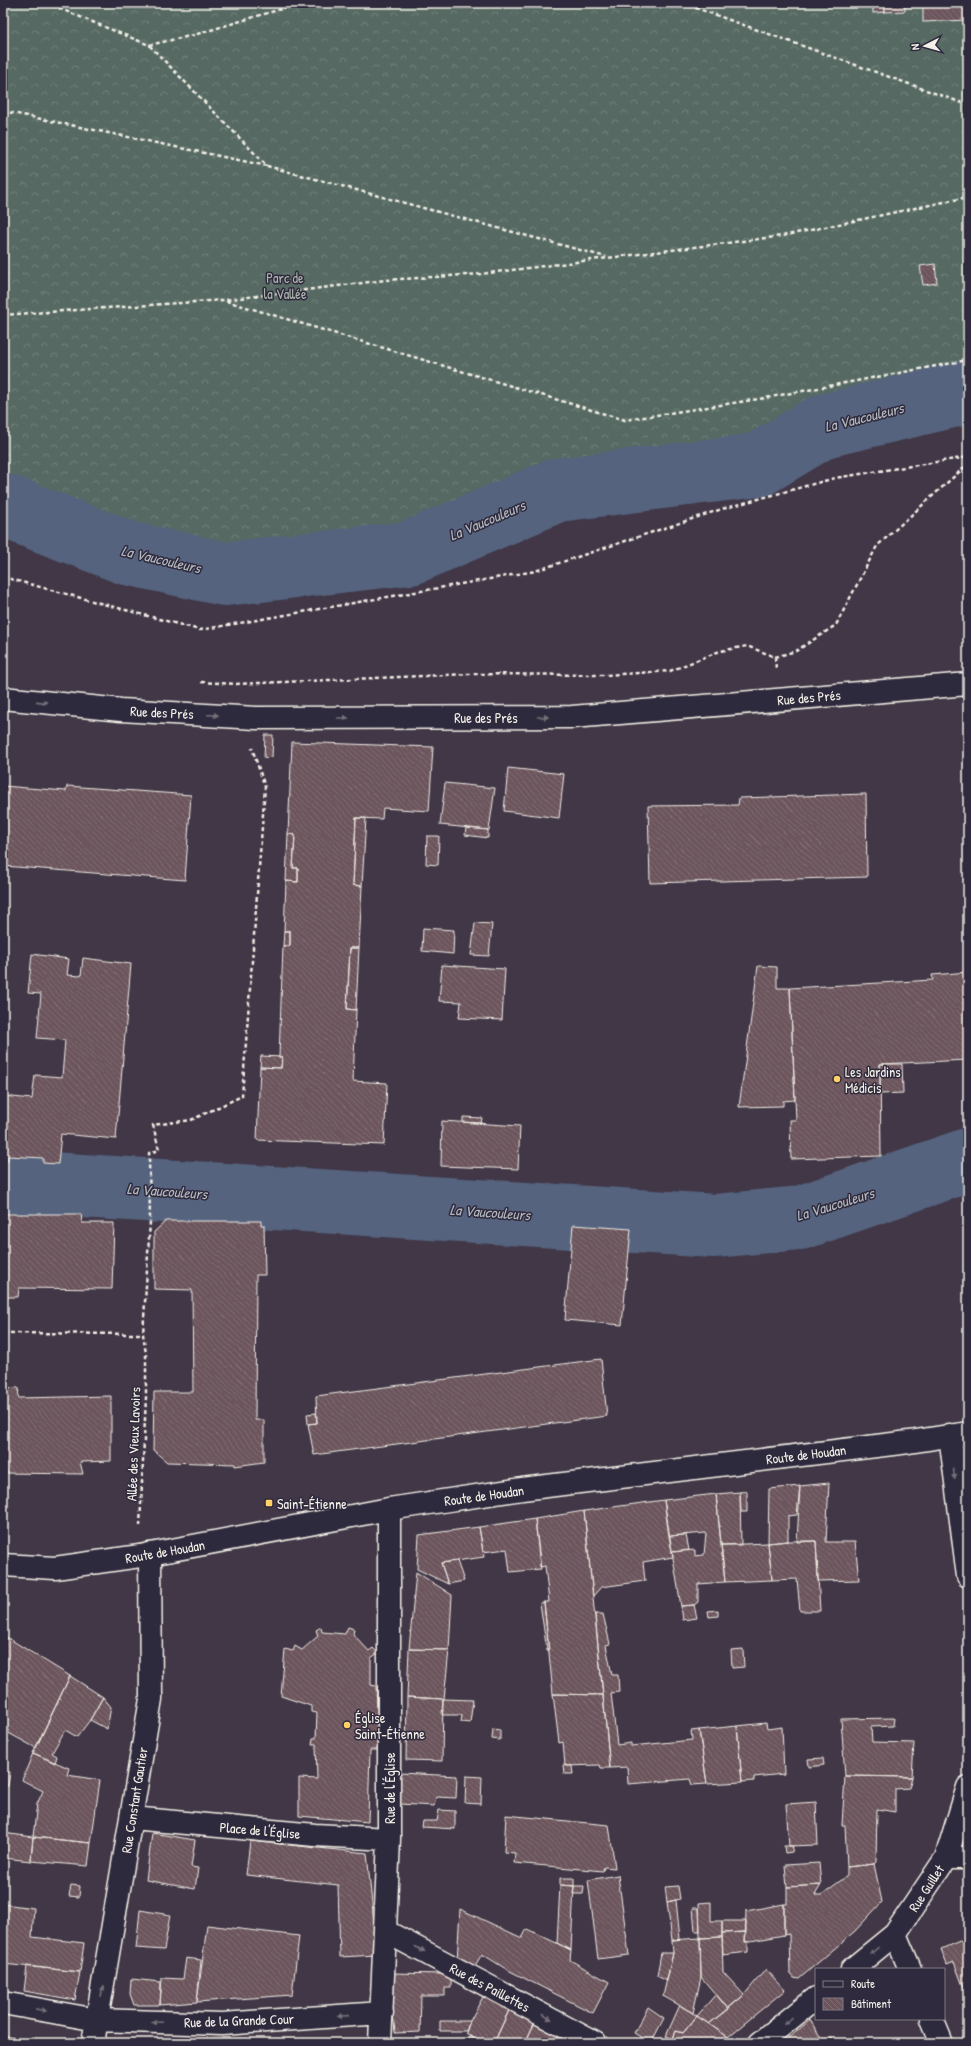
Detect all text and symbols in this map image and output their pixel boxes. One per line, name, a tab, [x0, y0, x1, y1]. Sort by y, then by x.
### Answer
north arrow	[905, 26, 945, 66]
text: N	[908, 43, 922, 51]
park label: Parc de la Vallée	[264, 268, 307, 303]
water label: La Vaucouleurs	[822, 397, 907, 437]
water label: La Vaucouleurs	[446, 494, 529, 545]
water label: La Vaucouleurs	[119, 540, 204, 579]
street label: Rue des Prés	[777, 685, 841, 709]
one-way arrow	[36, 698, 48, 705]
street label: Rue des Prés	[130, 701, 194, 723]
street label: Rue des Prés	[454, 708, 518, 727]
one-way arrow	[207, 712, 219, 719]
one-way arrow	[537, 714, 550, 720]
one-way arrow	[337, 715, 350, 721]
place label: Les Jardins Médicis	[845, 1062, 901, 1097]
marker: Les Jardins Médicis	[832, 1074, 842, 1084]
water label: La Vaucouleurs	[126, 1178, 209, 1204]
water label: La Vaucouleurs	[793, 1182, 878, 1226]
water label: La Vaucouleurs	[449, 1199, 532, 1225]
street label: Allée des Vieux Lavoirs	[122, 1387, 144, 1501]
street label: Route de Houdan	[765, 1440, 847, 1468]
one-way arrow	[951, 1468, 957, 1480]
street label: Route de Houdan	[443, 1480, 525, 1510]
place label: Saint-Étienne	[277, 1494, 347, 1513]
marker: Saint-Étienne	[264, 1498, 274, 1508]
street label: Route de Houdan	[124, 1535, 206, 1567]
place label: Église Saint-Étienne	[355, 1708, 425, 1743]
marker: Église Saint-Étienne	[342, 1720, 352, 1730]
street label: Rue Constant Gautier	[116, 1745, 152, 1854]
street label: Rue de l'Église	[380, 1752, 400, 1824]
street label: Place de l'Église	[219, 1817, 301, 1844]
street label: Rue Guillet	[904, 1861, 948, 1915]
one-way arrow	[414, 1946, 425, 1953]
one-way arrow	[869, 1947, 880, 1956]
street label: Rue des Paillettes	[447, 1958, 533, 2016]
legend	[815, 1968, 945, 2020]
text: Route	[851, 1975, 875, 1992]
one-way arrow	[99, 1985, 105, 1997]
text: Bâtiment	[851, 1995, 892, 2012]
one-way arrow	[35, 2007, 47, 2013]
street label: Rue de la Grande Cour	[184, 2009, 295, 2031]
one-way arrow	[337, 2012, 349, 2019]
one-way arrow	[541, 2014, 552, 2021]
one-way arrow	[782, 2016, 793, 2025]
one-way arrow	[150, 2019, 163, 2025]

